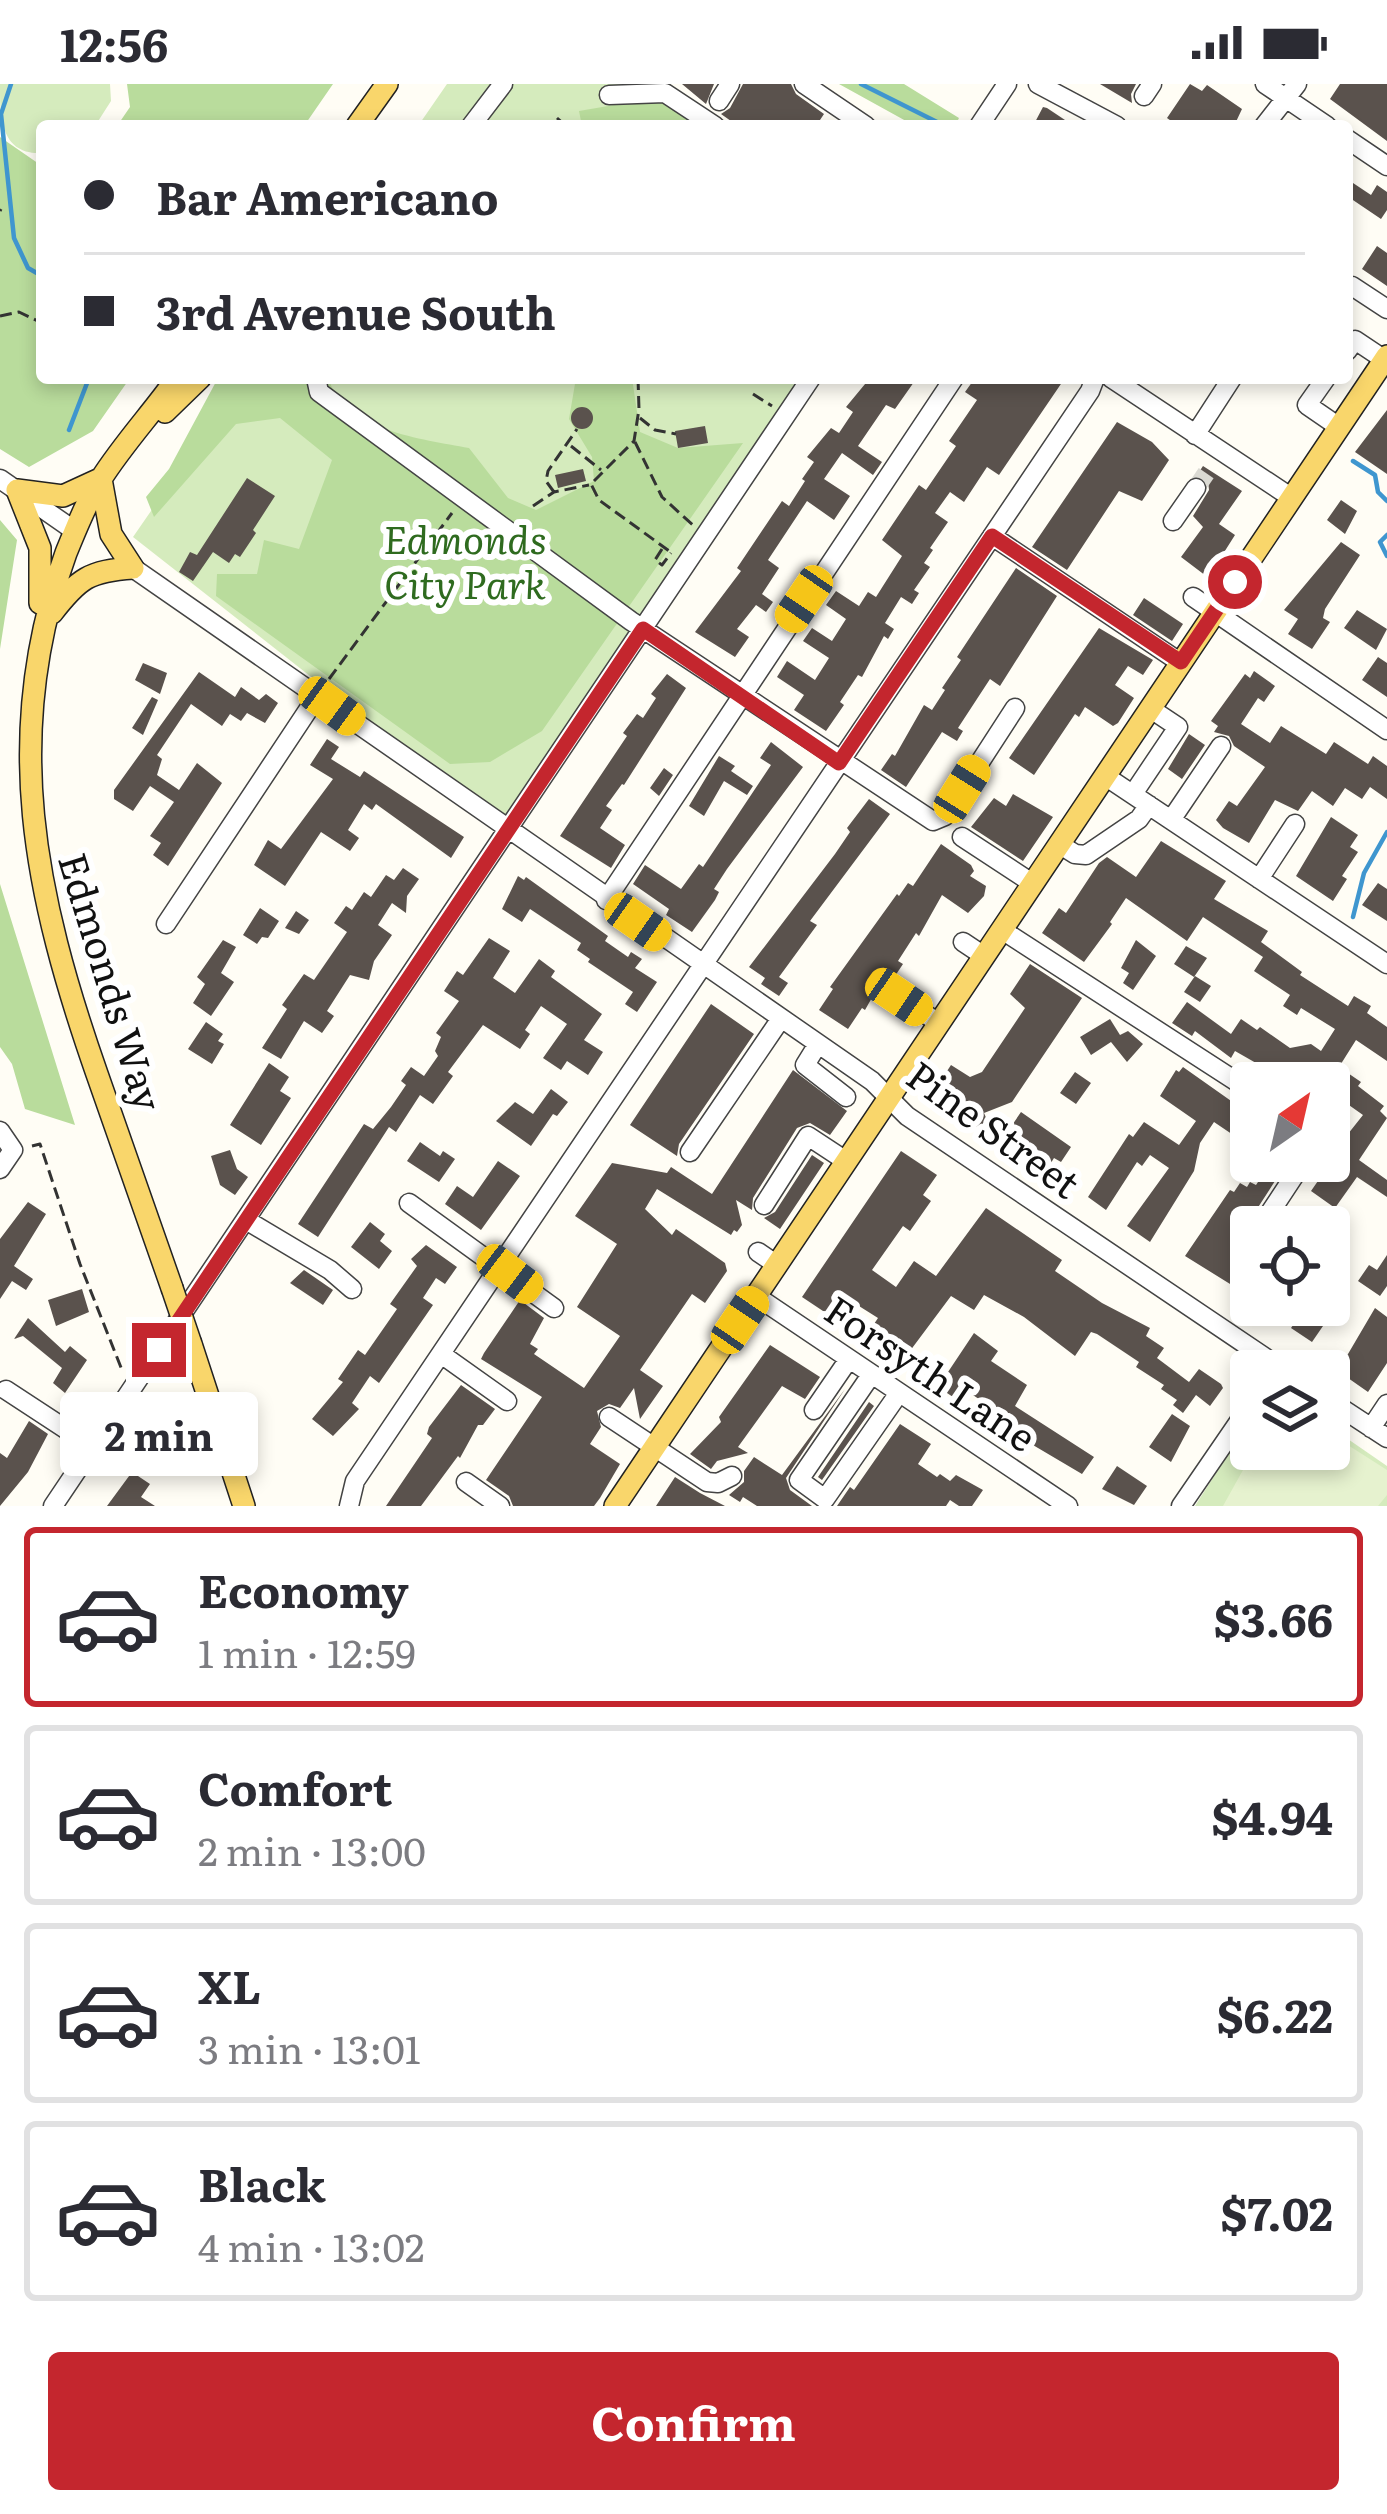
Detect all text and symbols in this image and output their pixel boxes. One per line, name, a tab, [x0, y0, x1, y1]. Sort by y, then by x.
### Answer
text: 12:56	[60, 9, 168, 76]
text: Bar Americano	[156, 162, 499, 229]
text: 3rd Avenue South	[156, 277, 556, 344]
park label: Edmonds City Park	[383, 508, 547, 611]
route start	[1208, 555, 1262, 609]
car	[769, 559, 839, 639]
car	[292, 670, 372, 742]
car	[928, 749, 996, 829]
street label: Edmonds Way	[46, 845, 180, 1118]
car	[598, 887, 678, 957]
car	[859, 962, 939, 1032]
street label: Pine Street	[896, 1045, 1094, 1210]
north arrow	[1230, 1062, 1350, 1182]
map controls	[1230, 1062, 1350, 1470]
button: locate	[1230, 1206, 1350, 1326]
car	[470, 1238, 550, 1310]
street label: Forsyth Lane	[814, 1279, 1049, 1464]
car	[705, 1280, 775, 1360]
route end	[132, 1323, 186, 1377]
button: layers	[1230, 1350, 1350, 1470]
callout: 2 min	[60, 1392, 258, 1476]
text: 2 min	[105, 1405, 213, 1463]
text: Economy	[198, 1555, 409, 1622]
icon: car	[54, 1563, 162, 1671]
text: $3.66	[1214, 1584, 1333, 1651]
text: 1 min · 12:59	[198, 1622, 416, 1680]
text: Comfort	[198, 1753, 392, 1820]
icon: car	[54, 1761, 162, 1869]
text: $4.94	[1211, 1782, 1333, 1849]
text: 2 min · 13:00	[198, 1820, 426, 1878]
text: XL	[198, 1951, 261, 2018]
icon: car	[54, 1959, 162, 2067]
text: $6.22	[1217, 1980, 1333, 2047]
text: 3 min · 13:01	[198, 2018, 421, 2076]
text: Black	[198, 2149, 326, 2216]
icon: car	[54, 2157, 162, 2265]
text: $7.02	[1220, 2178, 1333, 2245]
text: 4 min · 13:02	[198, 2216, 424, 2274]
button: Confirm	[48, 2352, 1339, 2490]

